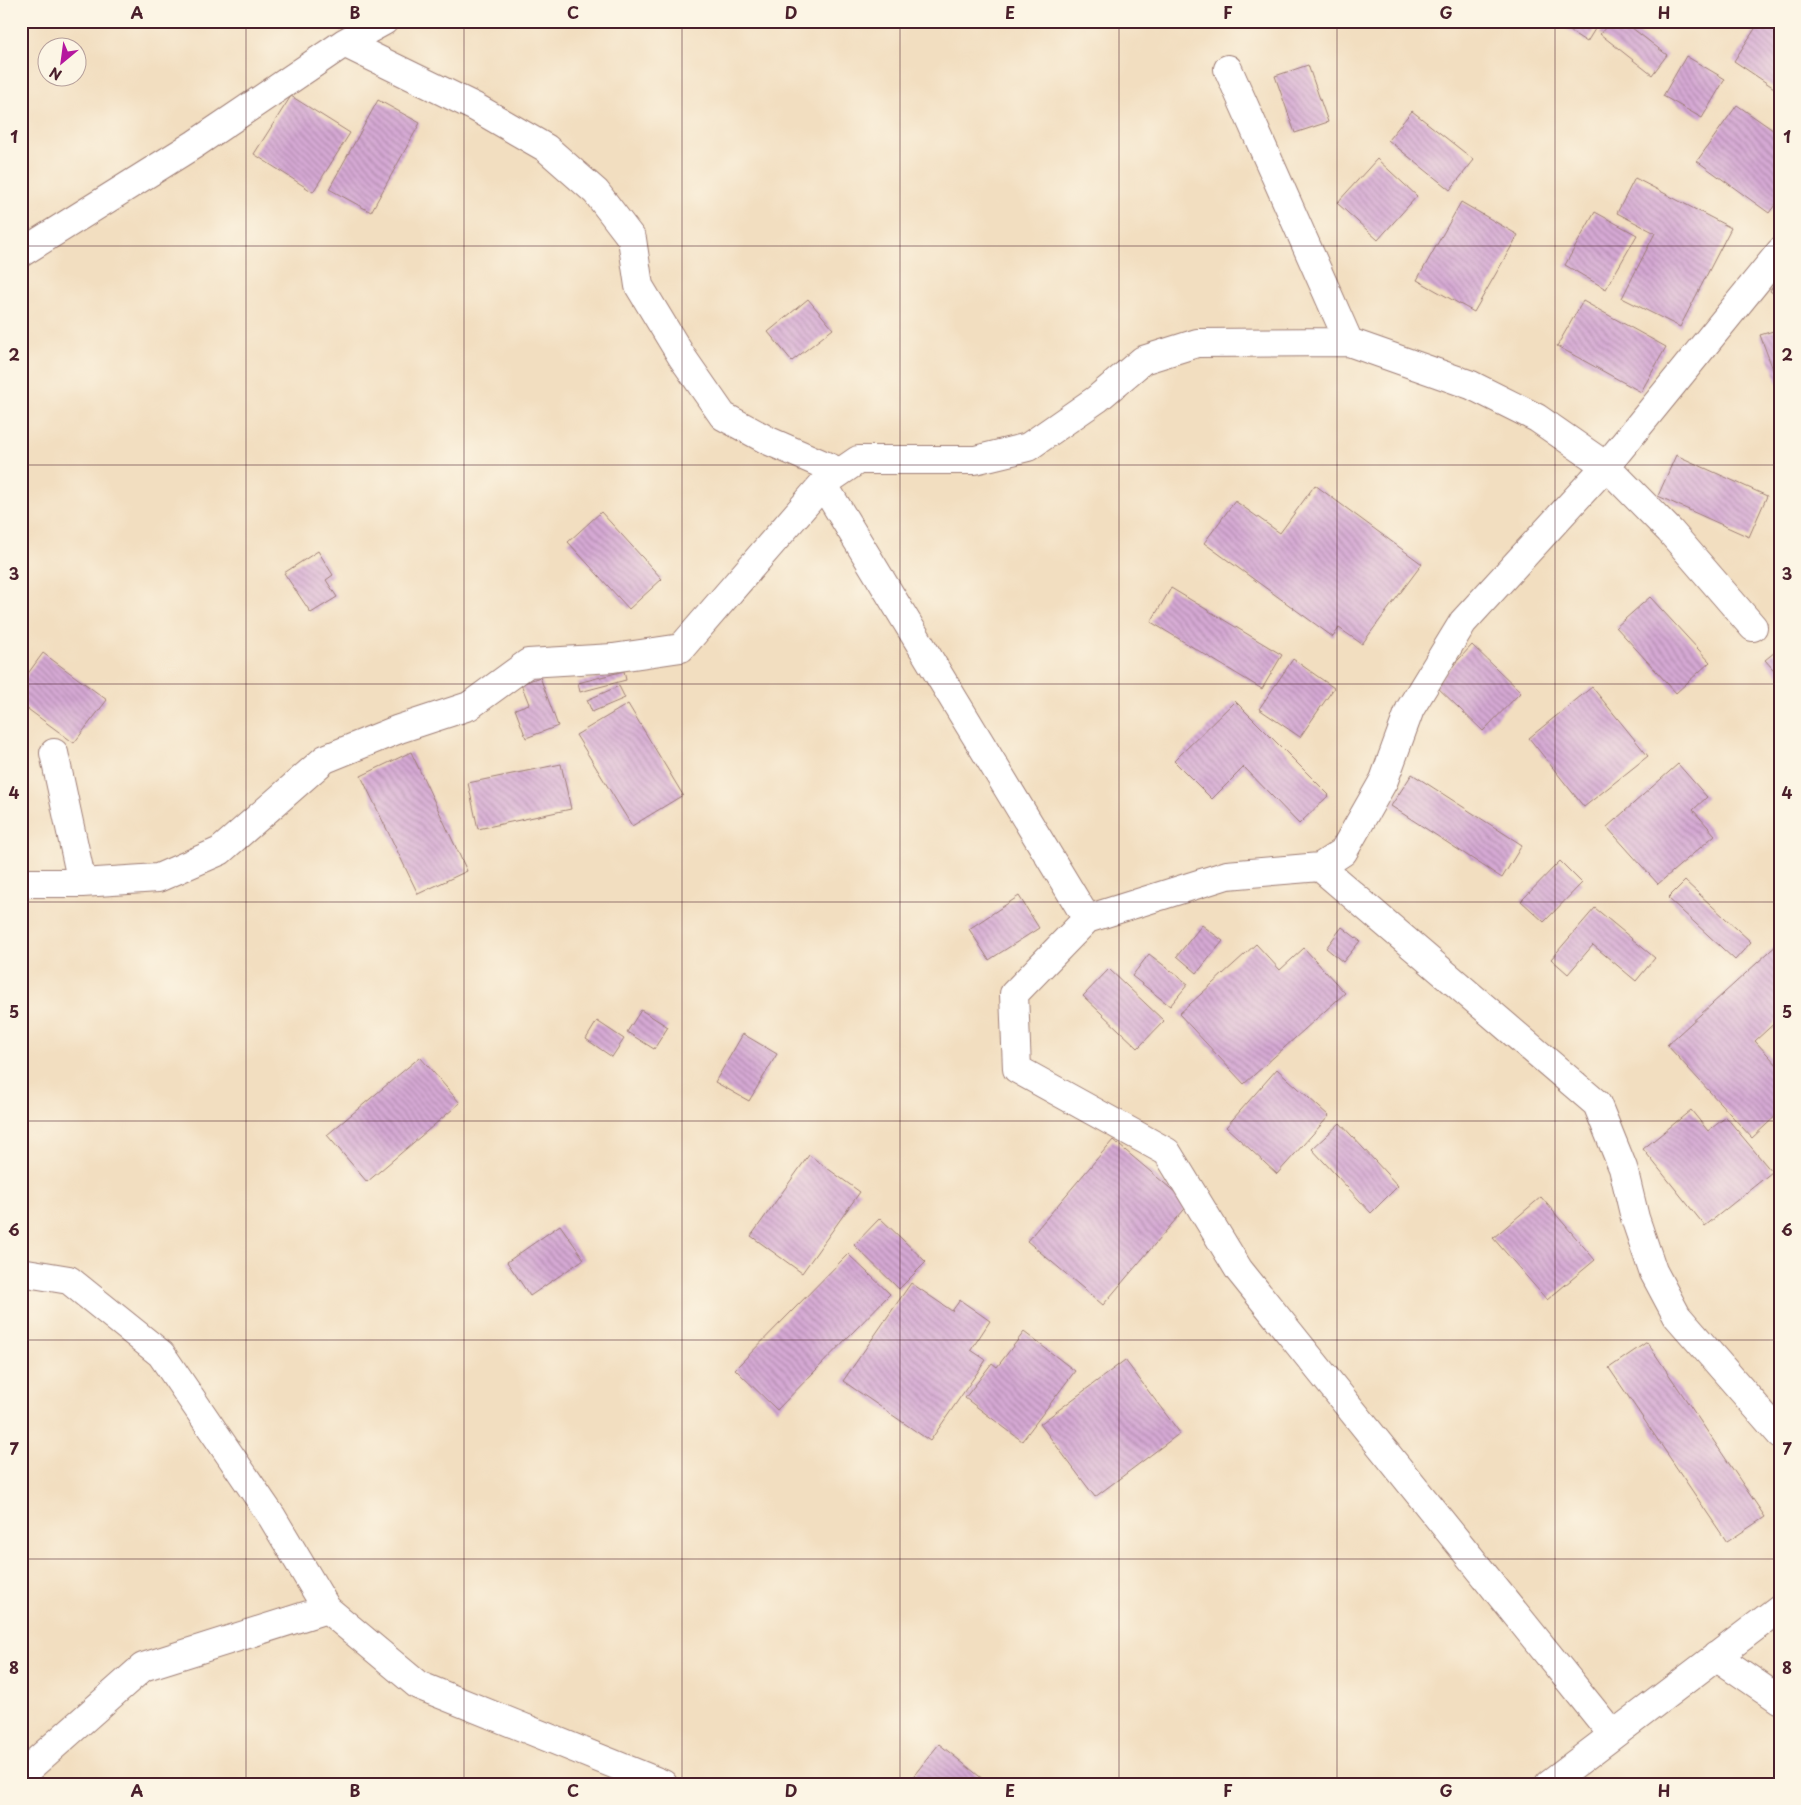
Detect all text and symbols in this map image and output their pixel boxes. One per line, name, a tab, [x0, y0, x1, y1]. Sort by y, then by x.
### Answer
text: A	[131, 0, 144, 24]
text: B	[350, 0, 361, 24]
text: C	[567, 0, 579, 24]
text: D	[785, 0, 797, 24]
text: E	[1005, 0, 1015, 24]
text: F	[1223, 0, 1233, 24]
text: G	[1439, 0, 1453, 24]
text: H	[1658, 0, 1670, 24]
north arrow	[38, 38, 88, 88]
text: N	[46, 62, 65, 86]
text: 1	[10, 124, 18, 148]
text: 1	[1783, 124, 1791, 148]
text: 2	[8, 342, 20, 366]
text: 2	[1781, 342, 1793, 366]
text: 3	[9, 561, 19, 585]
text: 3	[1782, 561, 1792, 585]
text: 4	[9, 780, 20, 804]
text: 4	[1782, 780, 1793, 804]
text: 5	[9, 999, 19, 1023]
text: 5	[1782, 999, 1792, 1023]
text: 6	[8, 1217, 20, 1241]
text: 6	[1781, 1217, 1793, 1241]
text: 7	[9, 1436, 19, 1460]
text: 7	[1782, 1436, 1792, 1460]
text: 8	[9, 1655, 19, 1679]
text: 8	[1782, 1655, 1792, 1679]
text: A	[131, 1778, 144, 1802]
text: B	[350, 1778, 361, 1802]
text: C	[567, 1778, 579, 1802]
text: D	[785, 1778, 797, 1802]
text: E	[1005, 1778, 1015, 1802]
text: F	[1223, 1778, 1233, 1802]
text: G	[1439, 1778, 1453, 1802]
text: H	[1658, 1778, 1670, 1802]

